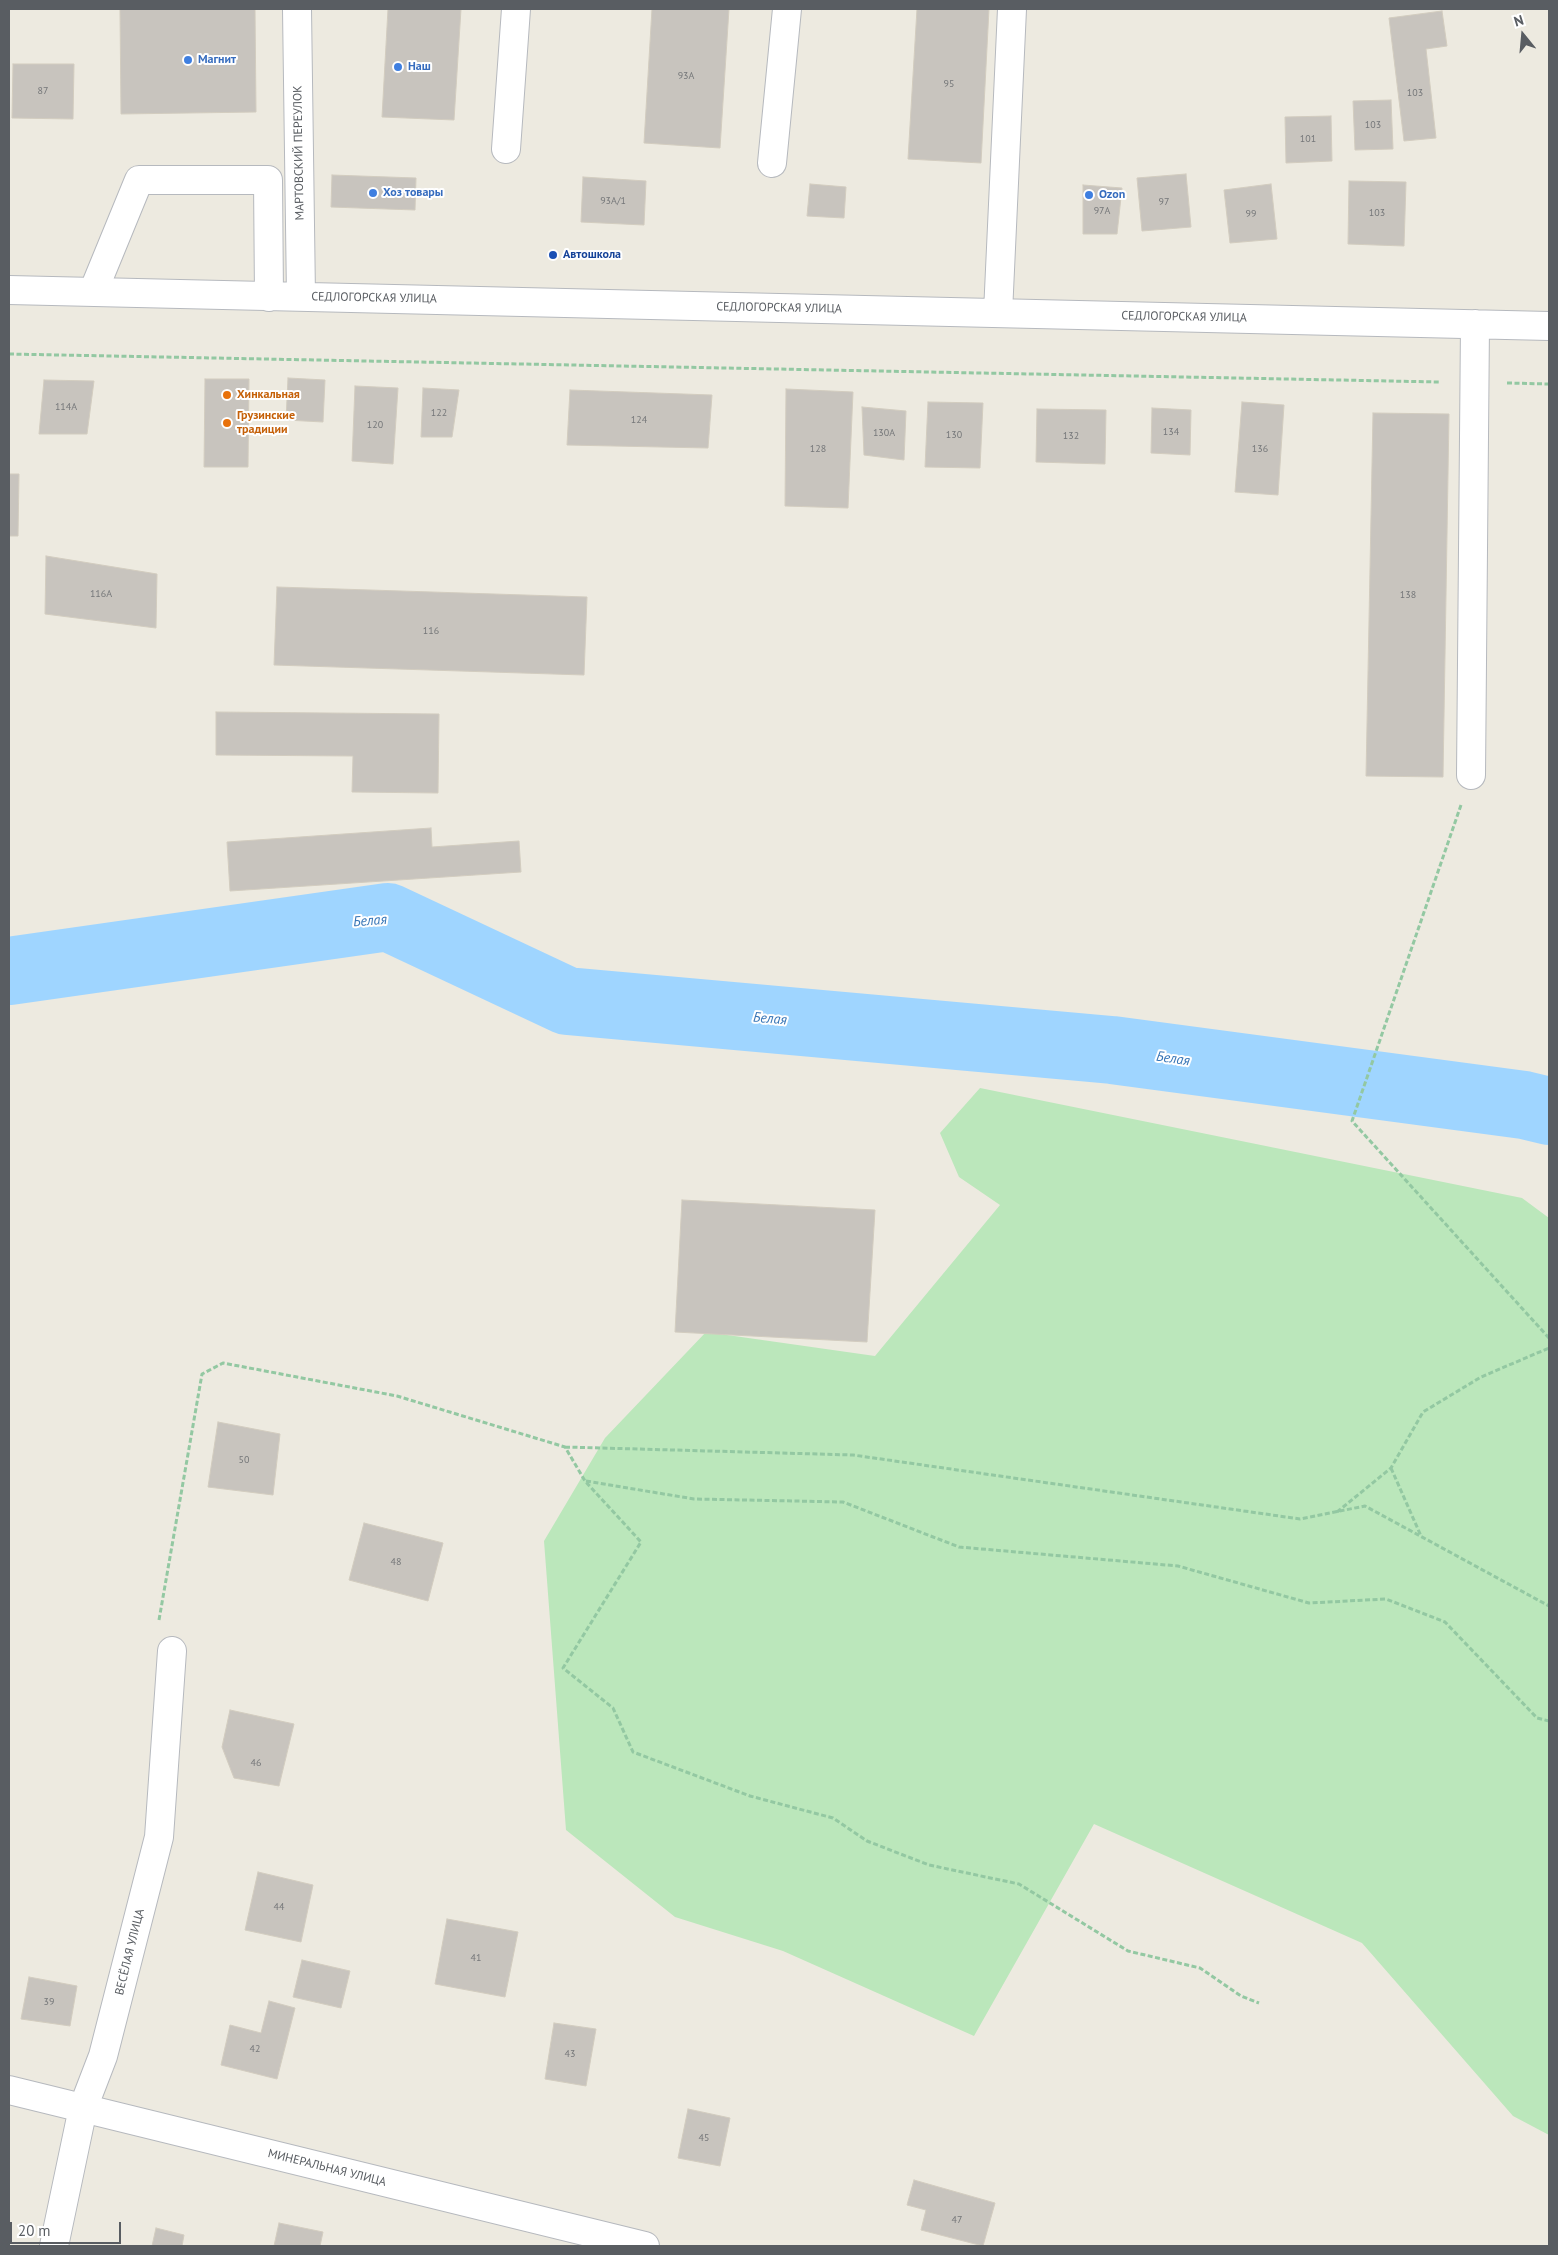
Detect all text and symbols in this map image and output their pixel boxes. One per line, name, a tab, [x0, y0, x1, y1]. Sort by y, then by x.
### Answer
north arrow	[1498, 10, 1548, 60]
text: N	[1512, 11, 1526, 31]
place label: Магнит	[198, 53, 236, 67]
marker: Магнит	[182, 54, 194, 66]
place label: Наш	[408, 60, 431, 74]
marker: Наш	[392, 61, 404, 73]
house number: 93А	[678, 70, 694, 82]
house number: 95	[944, 78, 954, 90]
house number: 87	[38, 85, 48, 97]
street label: МАРТОВСКИЙ ПЕРЕУЛОК	[291, 85, 307, 221]
house number: 103	[1407, 87, 1423, 99]
house number: 103	[1365, 119, 1381, 131]
house number: 101	[1300, 133, 1316, 145]
place label: Хоз товары	[383, 186, 443, 200]
marker: Хоз товары	[367, 187, 379, 199]
place label: Ozon	[1099, 188, 1125, 202]
marker: Ozon	[1083, 189, 1095, 201]
house number: 93А/1	[600, 195, 626, 207]
house number: 97	[1159, 196, 1169, 208]
house number: 97А	[1094, 205, 1110, 217]
house number: 103	[1369, 207, 1385, 219]
house number: 99	[1246, 208, 1256, 220]
place label: Автошкола	[563, 248, 621, 262]
marker: Автошкола	[547, 249, 559, 261]
street label: СЕДЛОГОРСКАЯ УЛИЦА	[311, 290, 437, 306]
street label: СЕДЛОГОРСКАЯ УЛИЦА	[716, 300, 842, 316]
street label: СЕДЛОГОРСКАЯ УЛИЦА	[1121, 309, 1247, 325]
place label: Хинкальная	[237, 388, 300, 402]
marker: Хинкальная	[221, 389, 233, 401]
house number: 114А	[55, 401, 77, 413]
house number: 122	[431, 407, 447, 419]
place label: Грузинские традиции	[237, 409, 295, 437]
house number: 124	[631, 414, 647, 426]
marker: Грузинские традиции	[221, 417, 233, 429]
house number: 120	[367, 419, 383, 431]
house number: 134	[1163, 426, 1179, 438]
house number: 130А	[873, 427, 895, 439]
house number: 130	[946, 429, 962, 441]
house number: 132	[1063, 430, 1079, 442]
house number: 128	[810, 443, 826, 455]
house number: 136	[1252, 443, 1268, 455]
house number: 116А	[90, 588, 112, 600]
house number: 138	[1400, 589, 1416, 601]
house number: 116	[423, 625, 439, 637]
water label: Белая	[353, 911, 387, 931]
water label: Белая	[752, 1009, 788, 1029]
water label: Белая	[1155, 1048, 1191, 1070]
house number: 50	[239, 1454, 249, 1466]
house number: 48	[391, 1556, 401, 1568]
house number: 46	[251, 1757, 261, 1769]
house number: 44	[274, 1901, 284, 1913]
street label: ВЕСЁЛАЯ УЛИЦА	[112, 1907, 148, 1997]
house number: 41	[471, 1952, 481, 1964]
house number: 39	[44, 1996, 54, 2008]
house number: 42	[250, 2043, 260, 2055]
house number: 43	[565, 2048, 575, 2060]
house number: 45	[699, 2132, 709, 2144]
street label: МИНЕРАЛЬНАЯ УЛИЦА	[266, 2146, 388, 2190]
scale bar	[12, 2212, 124, 2244]
house number: 47	[952, 2214, 962, 2226]
text: 20 m	[18, 2221, 51, 2240]

